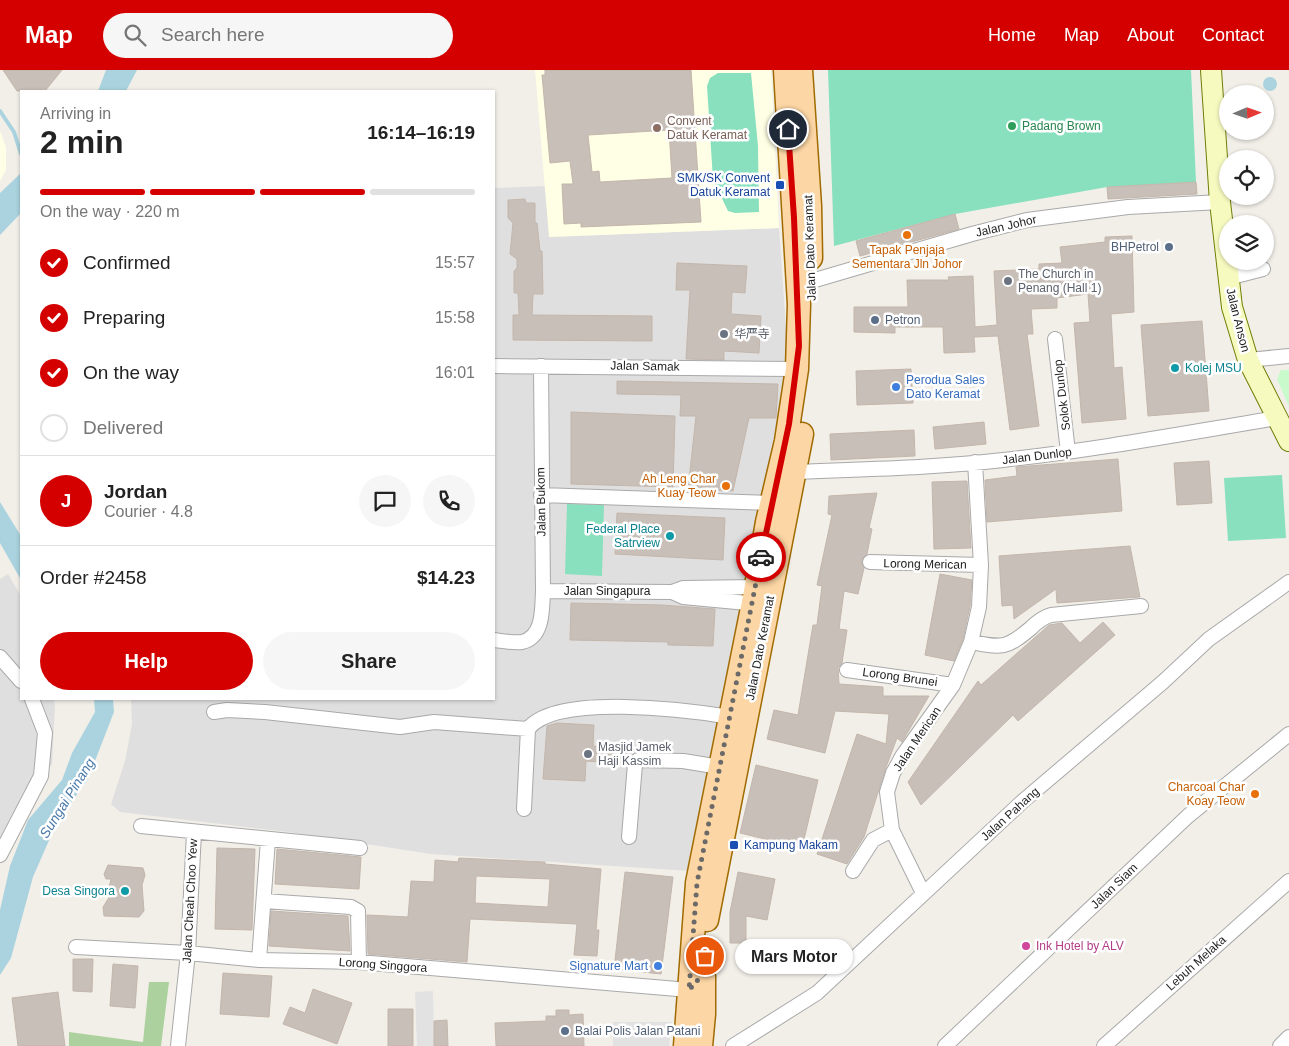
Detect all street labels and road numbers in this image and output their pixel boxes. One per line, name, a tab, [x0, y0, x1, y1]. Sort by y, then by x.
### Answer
street label: Jalan Dato Keramat	[801, 194, 819, 301]
street label: Jalan Johor	[974, 212, 1038, 240]
street label: Jalan Anson	[1223, 287, 1253, 353]
street label: Jalan Samak	[610, 358, 681, 374]
street label: Solok Dunlop	[1051, 358, 1073, 431]
street label: Jalan Dunlop	[1001, 445, 1073, 467]
street label: Jalan Bukom	[533, 467, 549, 537]
street label: Lorong Merican	[883, 556, 967, 572]
street label: Jalan Singapura	[564, 584, 651, 598]
street label: Jalan Dato Keramat	[743, 594, 777, 701]
street label: Lorong Brunei	[862, 665, 938, 689]
street label: Jalan Merican	[890, 704, 944, 774]
street label: Jalan Pahang	[978, 784, 1042, 844]
street label: Jalan Cheah Choo Yew	[180, 838, 200, 964]
street label: Jalan Siam	[1088, 860, 1140, 912]
street label: Lebuh Melaka	[1163, 932, 1229, 993]
street label: Lorong Singgora	[338, 955, 428, 975]

